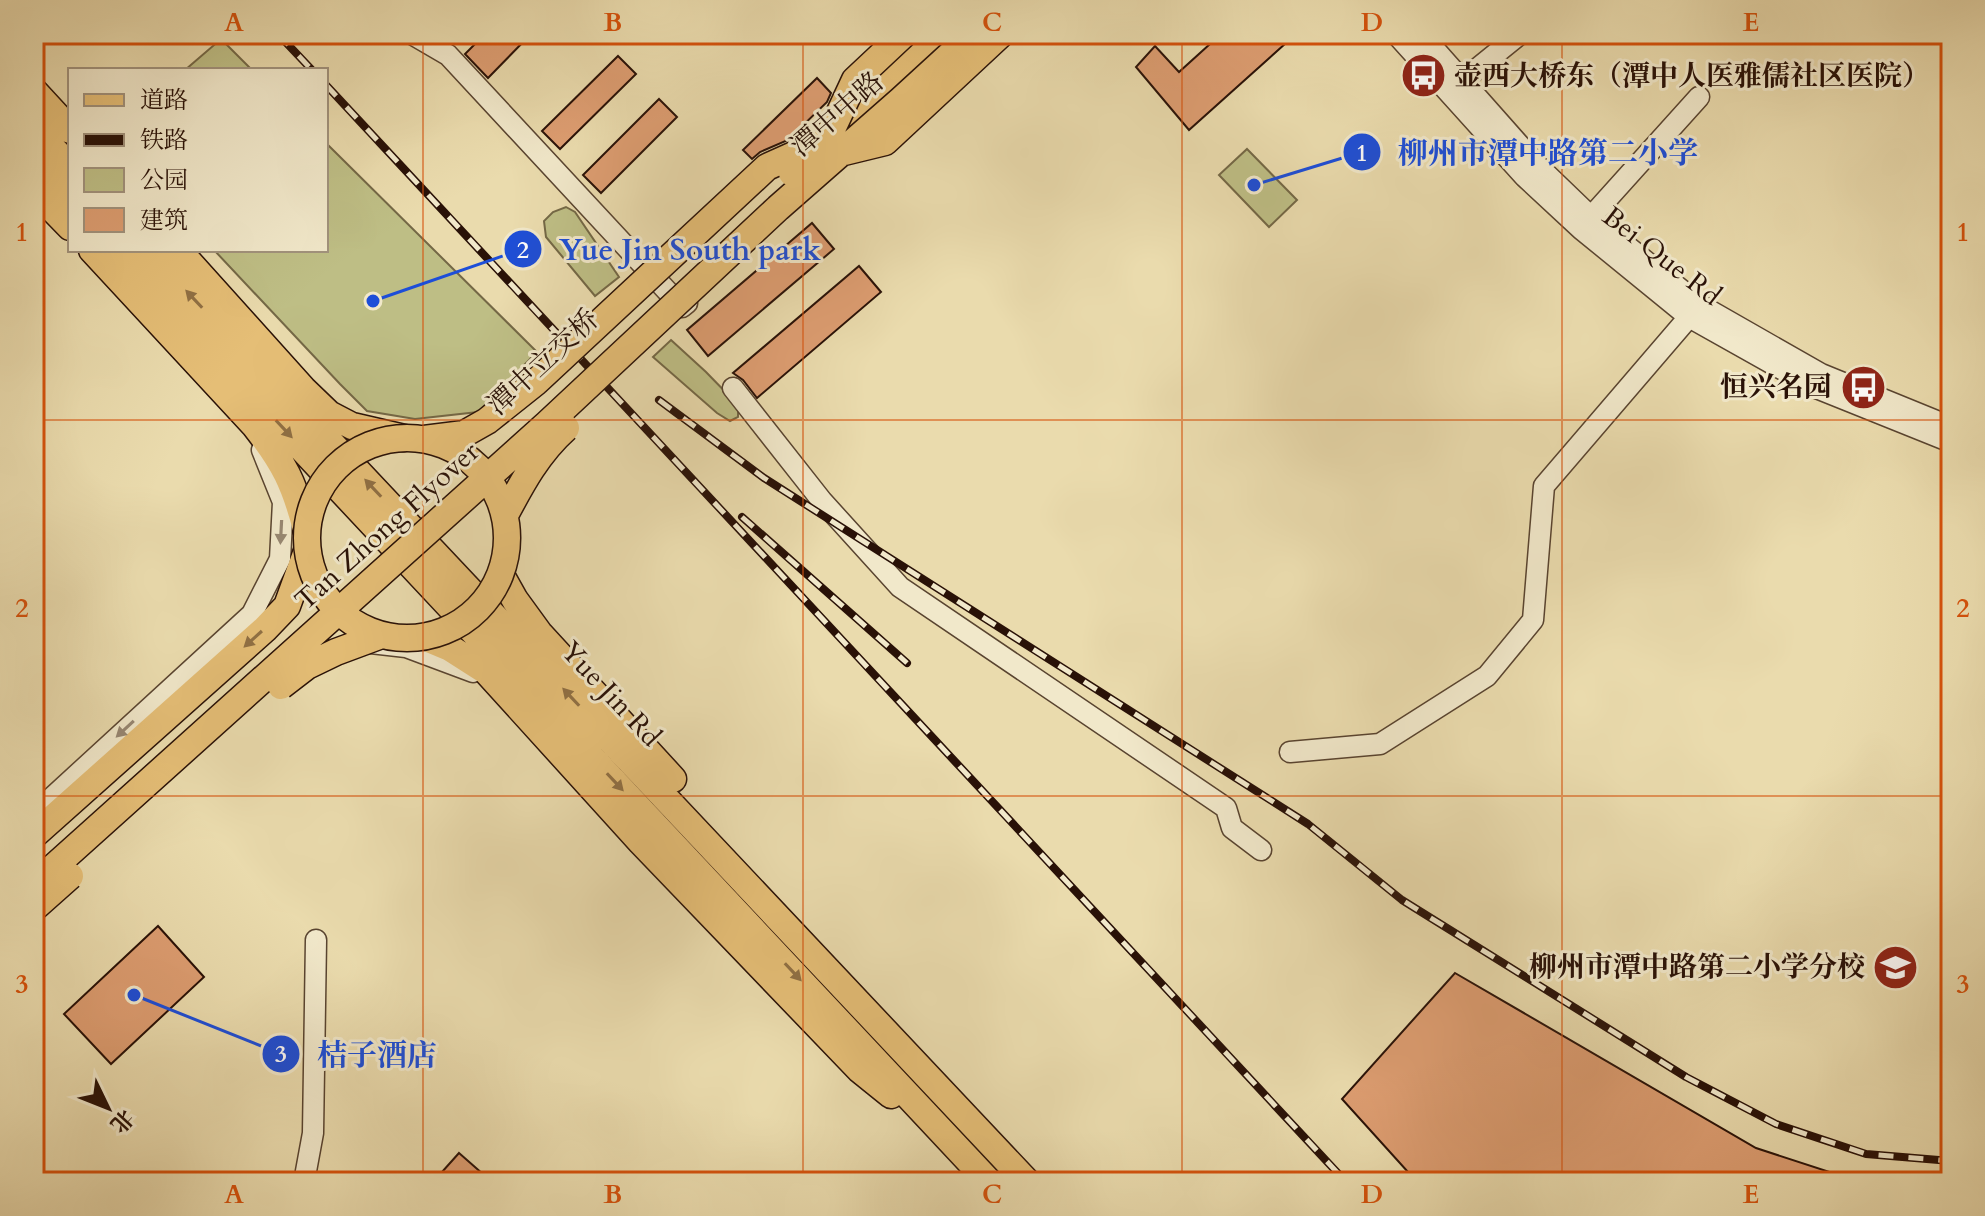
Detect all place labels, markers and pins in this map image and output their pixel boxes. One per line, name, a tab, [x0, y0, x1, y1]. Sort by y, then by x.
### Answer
bus stop icon: 壶西大桥东（潭中人医雅儒社区医院）	[1399, 52, 1447, 100]
place label: 壶西大桥东（潭中人医雅儒社区医院）	[1454, 57, 1930, 95]
callout: 柳州市潭中路第二小学	[1342, 125, 1714, 179]
callout: Yue Jin South park	[503, 222, 837, 276]
bus stop icon: 恒兴名园	[1839, 363, 1887, 411]
place label: 恒兴名园	[1720, 368, 1832, 406]
school or university icon: 柳州市潭中路第二小学分校	[1872, 943, 1920, 991]
place label: 柳州市潭中路第二小学分校	[1529, 948, 1865, 986]
callout: 桔子酒店	[261, 1027, 453, 1081]

